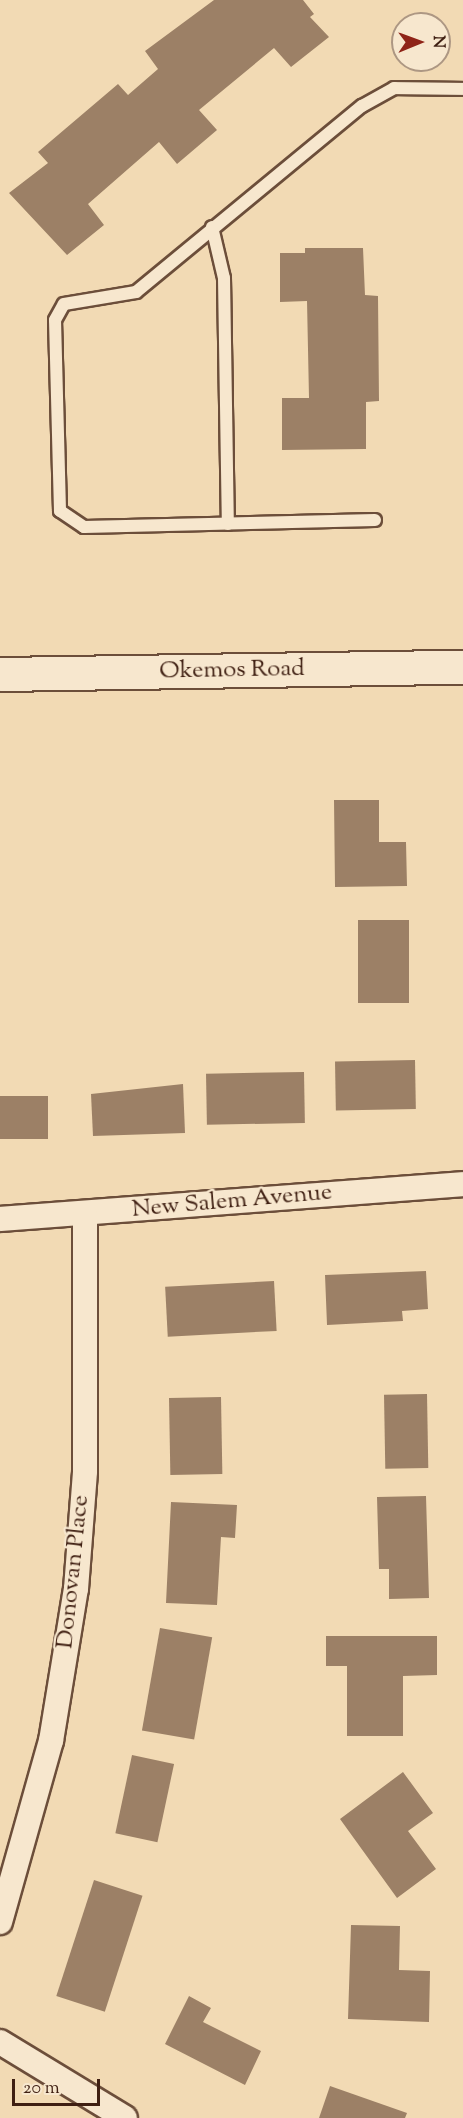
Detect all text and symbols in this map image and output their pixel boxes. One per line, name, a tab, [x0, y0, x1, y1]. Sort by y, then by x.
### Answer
north arrow	[391, 12, 451, 72]
text: N	[426, 35, 449, 48]
street label: Okemos Road	[159, 655, 305, 687]
street label: New Salem Avenue	[131, 1179, 333, 1225]
street label: Donovan Place	[52, 1494, 96, 1650]
scale bar	[15, 2067, 104, 2105]
text: 20 m	[23, 2076, 60, 2102]

